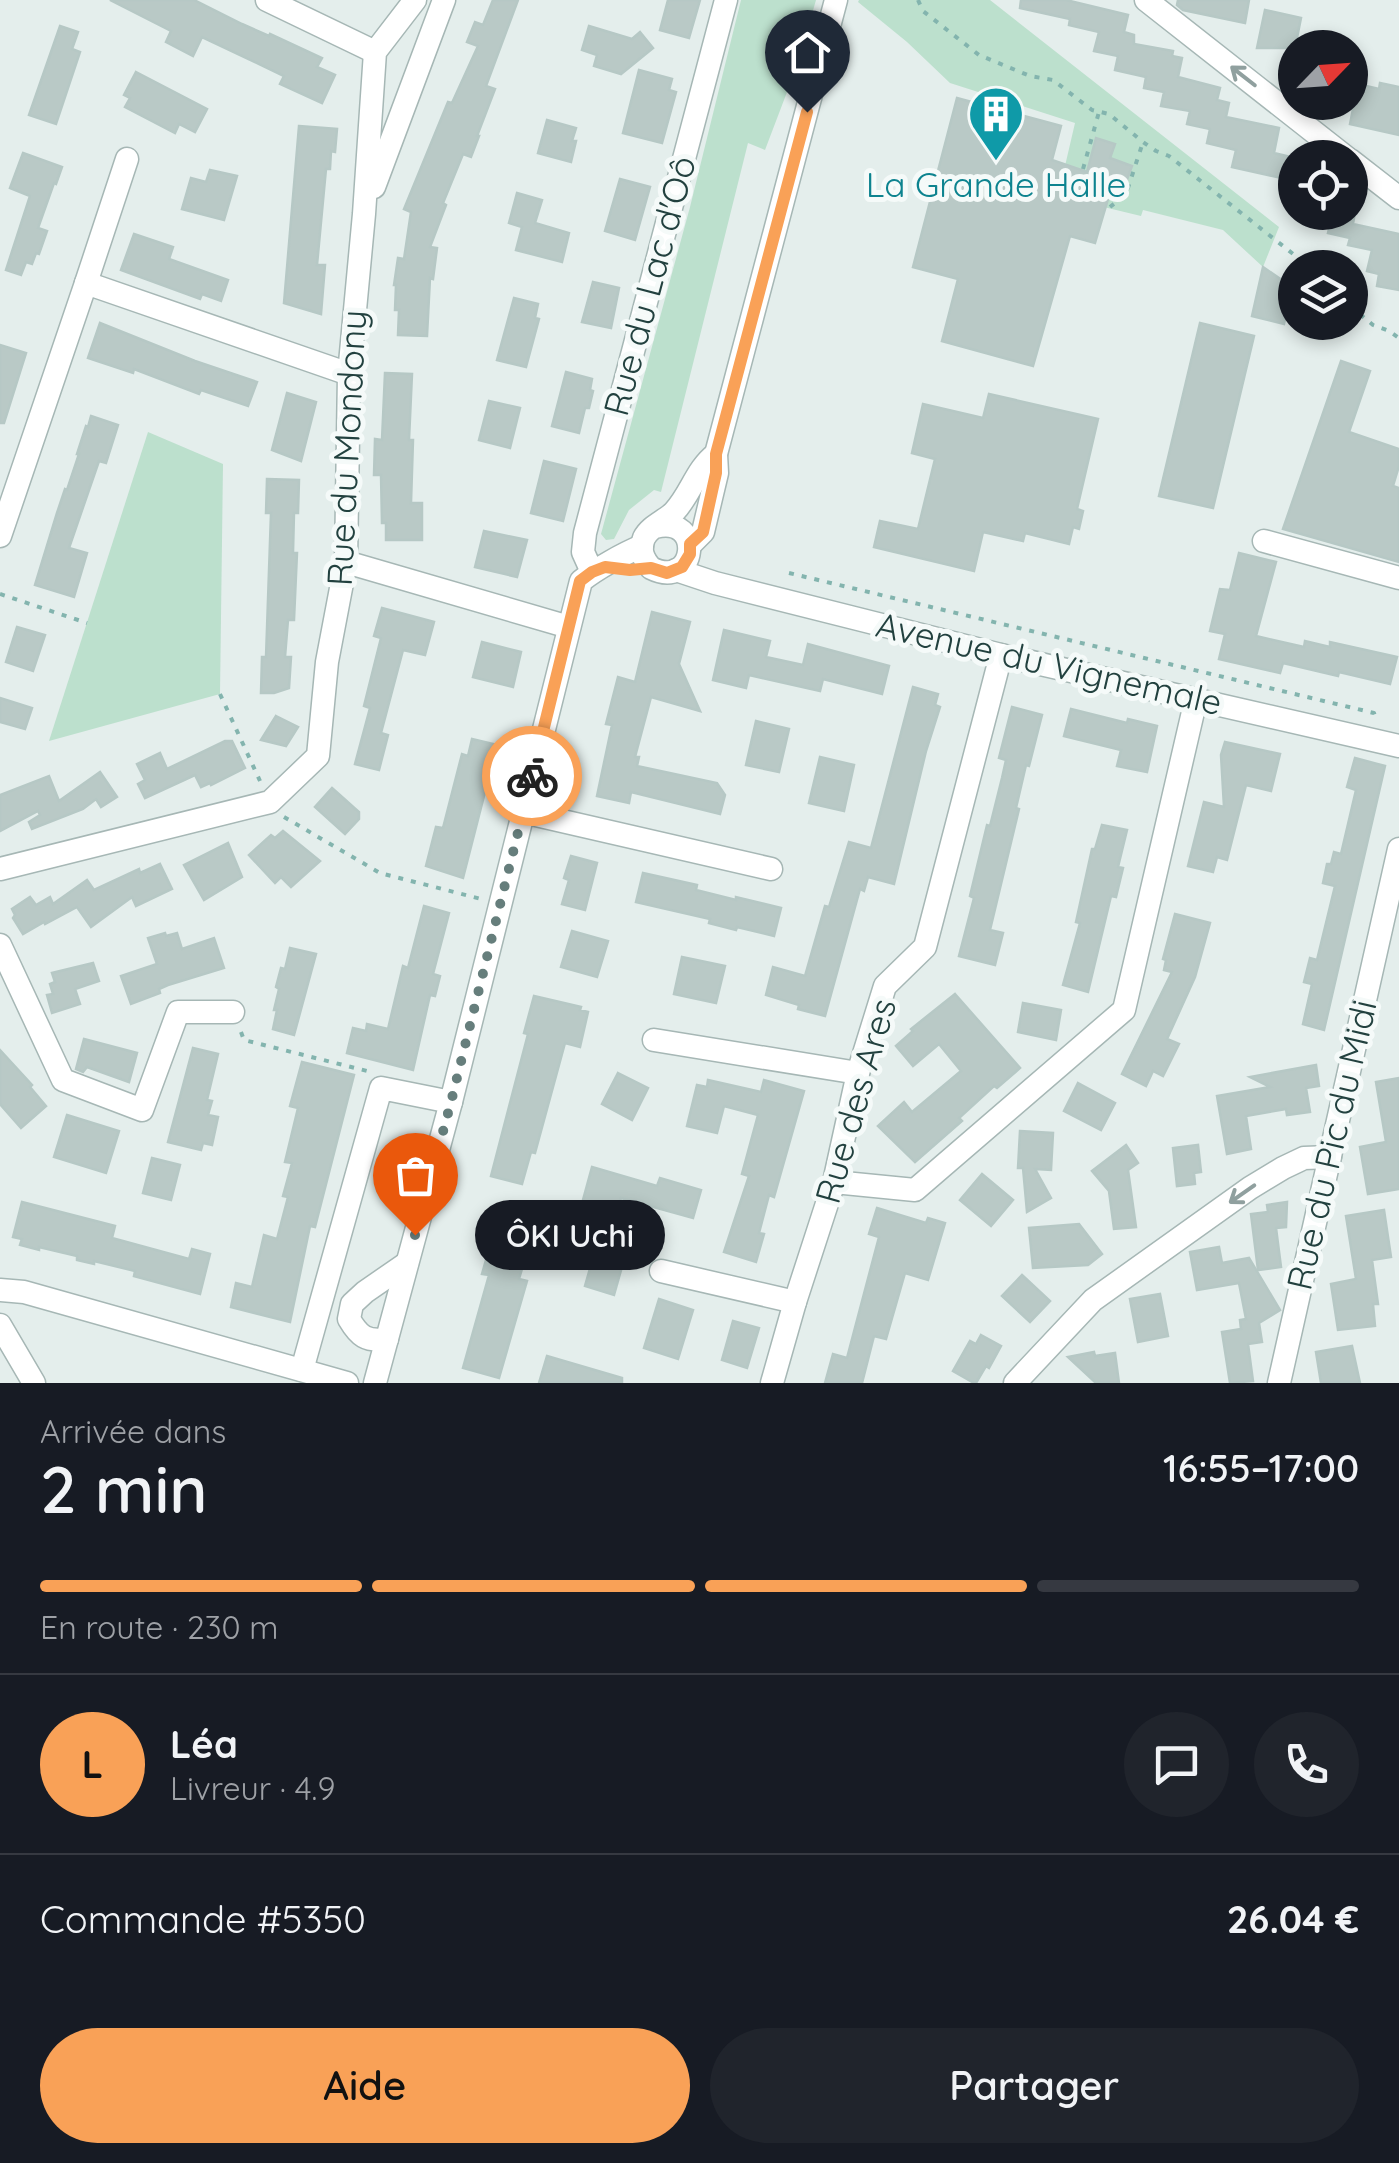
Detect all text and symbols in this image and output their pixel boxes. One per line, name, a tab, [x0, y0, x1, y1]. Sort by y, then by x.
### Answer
pin	[765, 10, 850, 113]
icon: home	[780, 25, 835, 80]
north arrow	[1278, 30, 1368, 120]
map controls	[1278, 30, 1368, 340]
one-way arrow	[1230, 66, 1257, 87]
building icon: La Grande Halle	[966, 84, 1026, 163]
button: locate	[1278, 140, 1368, 230]
street label: Rue du Lac d'Oô	[593, 151, 705, 420]
place label: La Grande Halle	[866, 162, 1126, 206]
button: layers	[1278, 250, 1368, 340]
street label: Rue du Mondony	[317, 309, 375, 587]
street label: Avenue du Vignemale	[872, 602, 1227, 724]
courier	[482, 726, 582, 826]
icon: bike	[505, 749, 560, 804]
street label: Rue des Ares	[805, 993, 905, 1208]
street label: Rue du Pic du Midi	[1276, 996, 1386, 1294]
pin	[373, 1133, 458, 1236]
icon: bag	[388, 1148, 443, 1203]
one-way arrow	[1229, 1183, 1256, 1204]
callout: ÔKI Uchi	[475, 1200, 665, 1270]
text: ÔKI Uchi	[506, 1215, 634, 1255]
text: Arrivée dans	[40, 1411, 226, 1451]
text: 16:55–17:00	[1163, 1444, 1359, 1492]
text: 2 min	[40, 1448, 208, 1529]
text: En route · 230 m	[40, 1607, 279, 1647]
button: chat	[1124, 1712, 1229, 1817]
button: phone	[1254, 1712, 1359, 1817]
text: Léa	[170, 1720, 238, 1768]
text: L	[82, 1740, 103, 1788]
text: Livreur · 4.9	[170, 1768, 335, 1808]
text: Commande #5350	[40, 1895, 366, 1943]
text: 26.04 €	[1227, 1895, 1359, 1943]
button: Aide	[40, 2028, 690, 2143]
button: Partager	[710, 2028, 1359, 2143]

